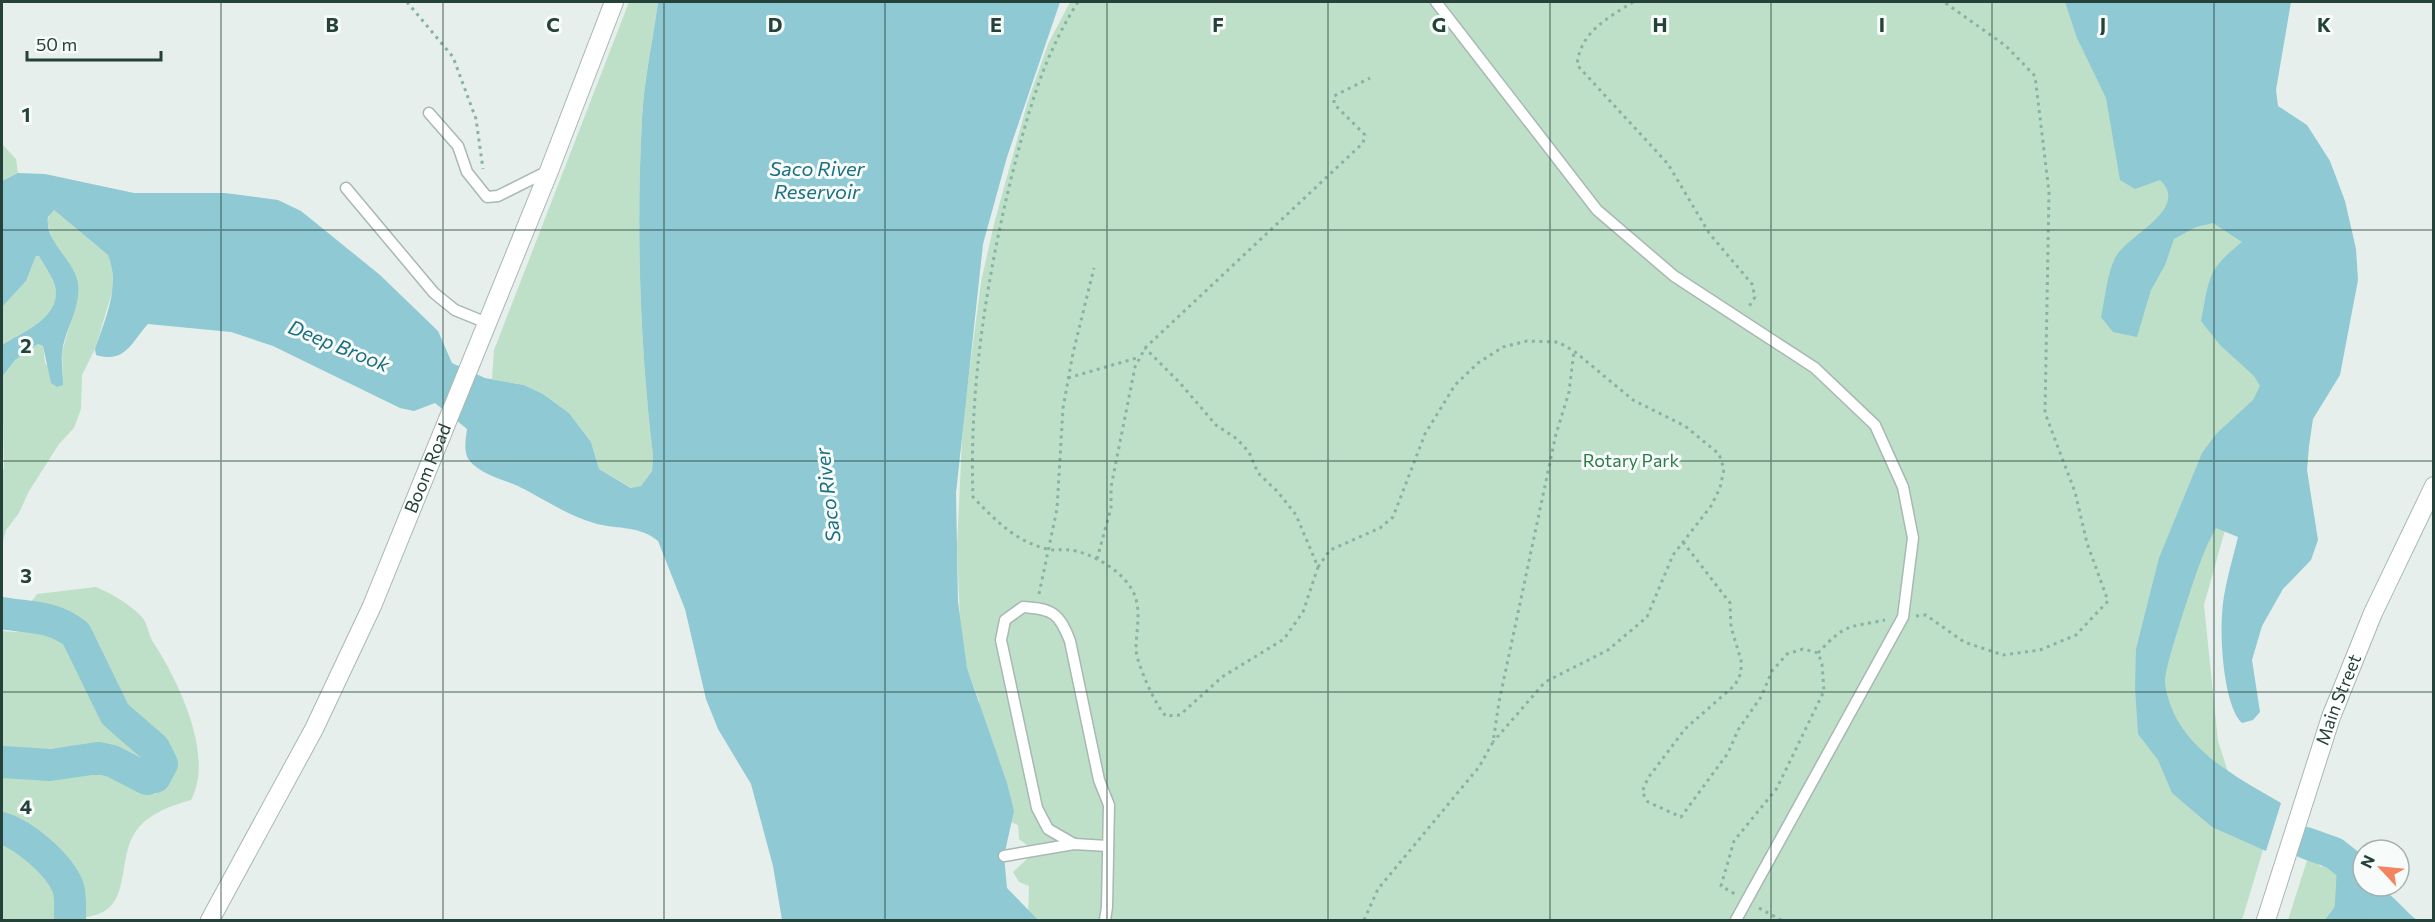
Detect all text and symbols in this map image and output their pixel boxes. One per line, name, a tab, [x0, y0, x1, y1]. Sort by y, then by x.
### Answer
text: B	[325, 12, 339, 36]
text: C	[546, 12, 560, 36]
text: D	[768, 12, 782, 36]
text: E	[990, 12, 1002, 36]
text: F	[1212, 12, 1224, 36]
text: G	[1432, 12, 1446, 36]
text: H	[1653, 12, 1668, 36]
text: I	[1879, 12, 1885, 36]
text: J	[2100, 12, 2106, 36]
text: K	[2317, 12, 2331, 36]
scale bar	[27, 24, 160, 62]
text: 50 m	[36, 33, 77, 55]
text: 1	[21, 102, 31, 126]
water label: Saco River Reservoir	[770, 156, 866, 203]
water label: Deep Brook	[285, 314, 394, 377]
text: 2	[20, 333, 32, 357]
street label: Boom Road	[399, 420, 455, 516]
water label: Saco River	[809, 446, 845, 544]
park label: Rotary Park	[1583, 449, 1679, 471]
text: 3	[20, 563, 32, 587]
street label: Main Street	[2311, 651, 2365, 748]
text: 4	[20, 794, 32, 818]
north arrow	[2351, 838, 2411, 898]
text: N	[2356, 852, 2378, 871]

